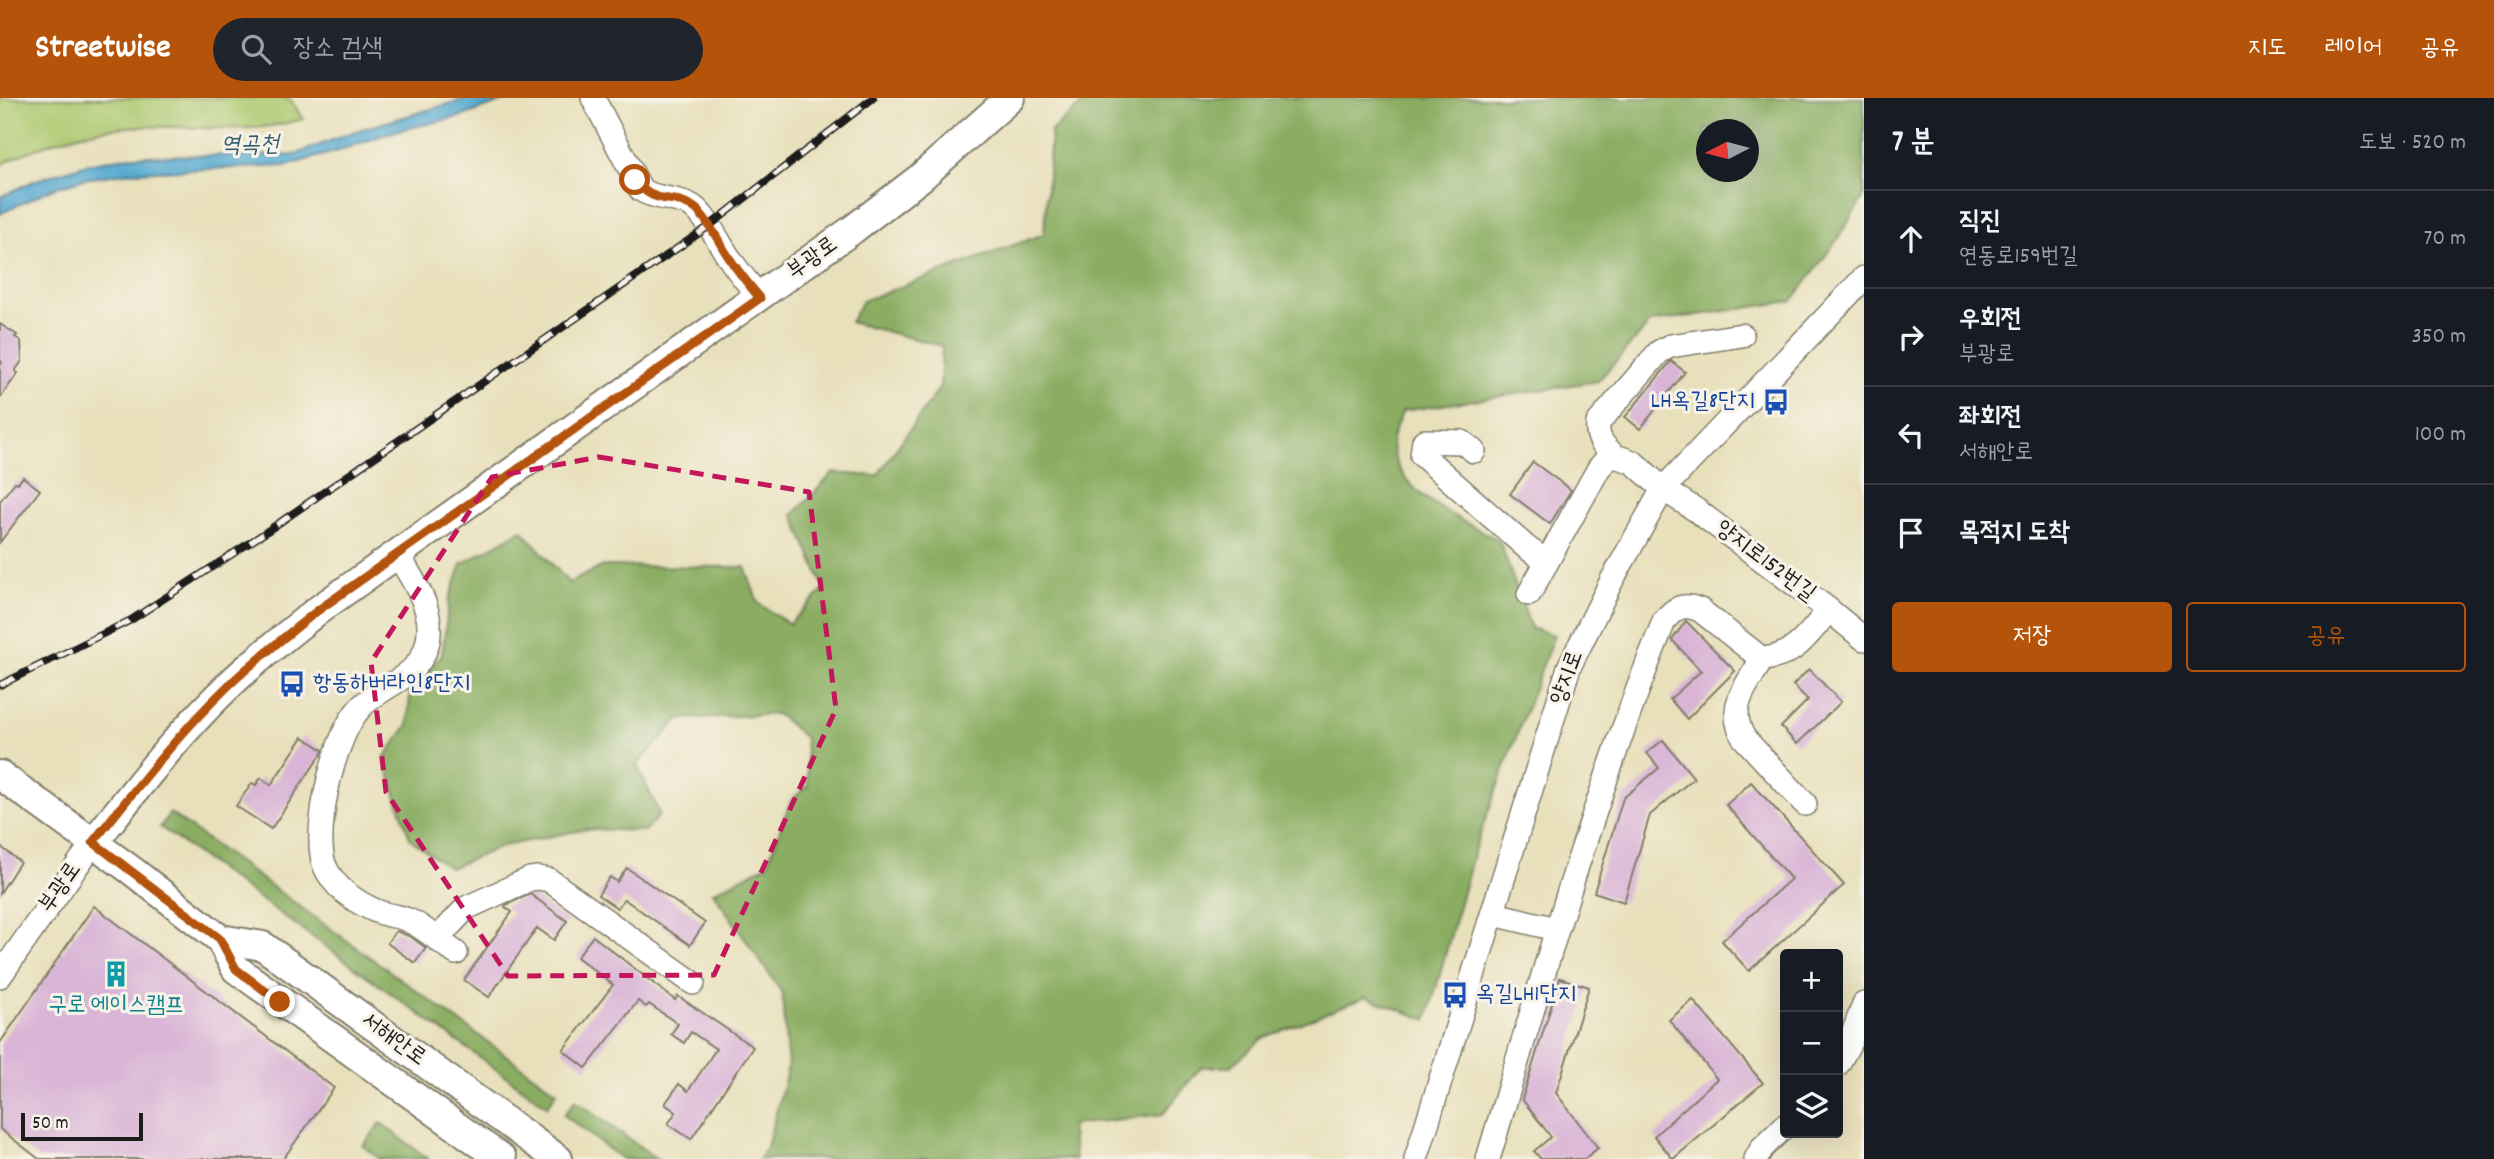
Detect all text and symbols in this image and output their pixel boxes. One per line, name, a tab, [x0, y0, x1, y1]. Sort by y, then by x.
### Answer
search box	[213, 18, 703, 81]
text: Streetwise	[35, 26, 171, 73]
icon: search	[237, 30, 275, 68]
text: 장소 검색	[293, 31, 383, 68]
text: 지도	[2248, 32, 2286, 66]
text: 레이어	[2324, 32, 2382, 66]
text: 공유	[2420, 32, 2459, 66]
north arrow	[1696, 119, 1759, 182]
text: 7 분	[1892, 123, 1935, 166]
text: 도보 · 520 m	[2359, 127, 2466, 160]
water label: 역곡천	[221, 128, 282, 164]
route start	[619, 164, 650, 195]
text: 직진	[1959, 204, 2001, 241]
icon: ahead	[1892, 220, 1930, 258]
text: 70 m	[2424, 223, 2466, 256]
street label: 부광로	[781, 229, 845, 289]
text: 연동로159번길	[1959, 241, 2078, 274]
text: 우회전	[1959, 302, 2022, 339]
icon: right	[1892, 318, 1930, 356]
text: 350 m	[2412, 321, 2466, 354]
text: 부광로	[1959, 339, 2015, 372]
place label: LH옥길8단지	[1651, 386, 1755, 419]
bus stop icon: LH옥길8단지	[1761, 387, 1791, 417]
text: 좌회전	[1959, 400, 2022, 437]
icon: left	[1892, 416, 1930, 454]
text: 100 m	[2415, 419, 2466, 452]
text: 서해안로	[1959, 437, 2033, 470]
street label: 양지로152번길	[1708, 513, 1822, 611]
icon: arrive	[1892, 514, 1930, 552]
text: 목적지 도착	[1959, 515, 2070, 552]
button: 저장	[1892, 602, 2172, 672]
button: 공유	[2186, 602, 2466, 672]
street label: 양지로	[1543, 646, 1593, 710]
place label: 항동하버라인8단지	[313, 668, 470, 701]
bus stop icon: 항동하버라인8단지	[277, 669, 307, 699]
street label: 부광로	[32, 856, 90, 920]
map controls	[1780, 949, 1843, 1138]
button: +	[1780, 949, 1843, 1012]
building icon: 구로 에이스캠프	[101, 959, 131, 989]
place label: 옥길LH1단지	[1476, 979, 1576, 1012]
bus stop icon: 옥길LH1단지	[1440, 980, 1470, 1010]
route end	[264, 986, 295, 1017]
place label: 구로 에이스캠프	[49, 990, 183, 1023]
street label: 서해안로	[353, 1005, 433, 1075]
button: −	[1780, 1012, 1843, 1075]
button: layers	[1780, 1075, 1843, 1138]
scale bar	[21, 1110, 144, 1142]
text: 50 m	[32, 1111, 69, 1138]

